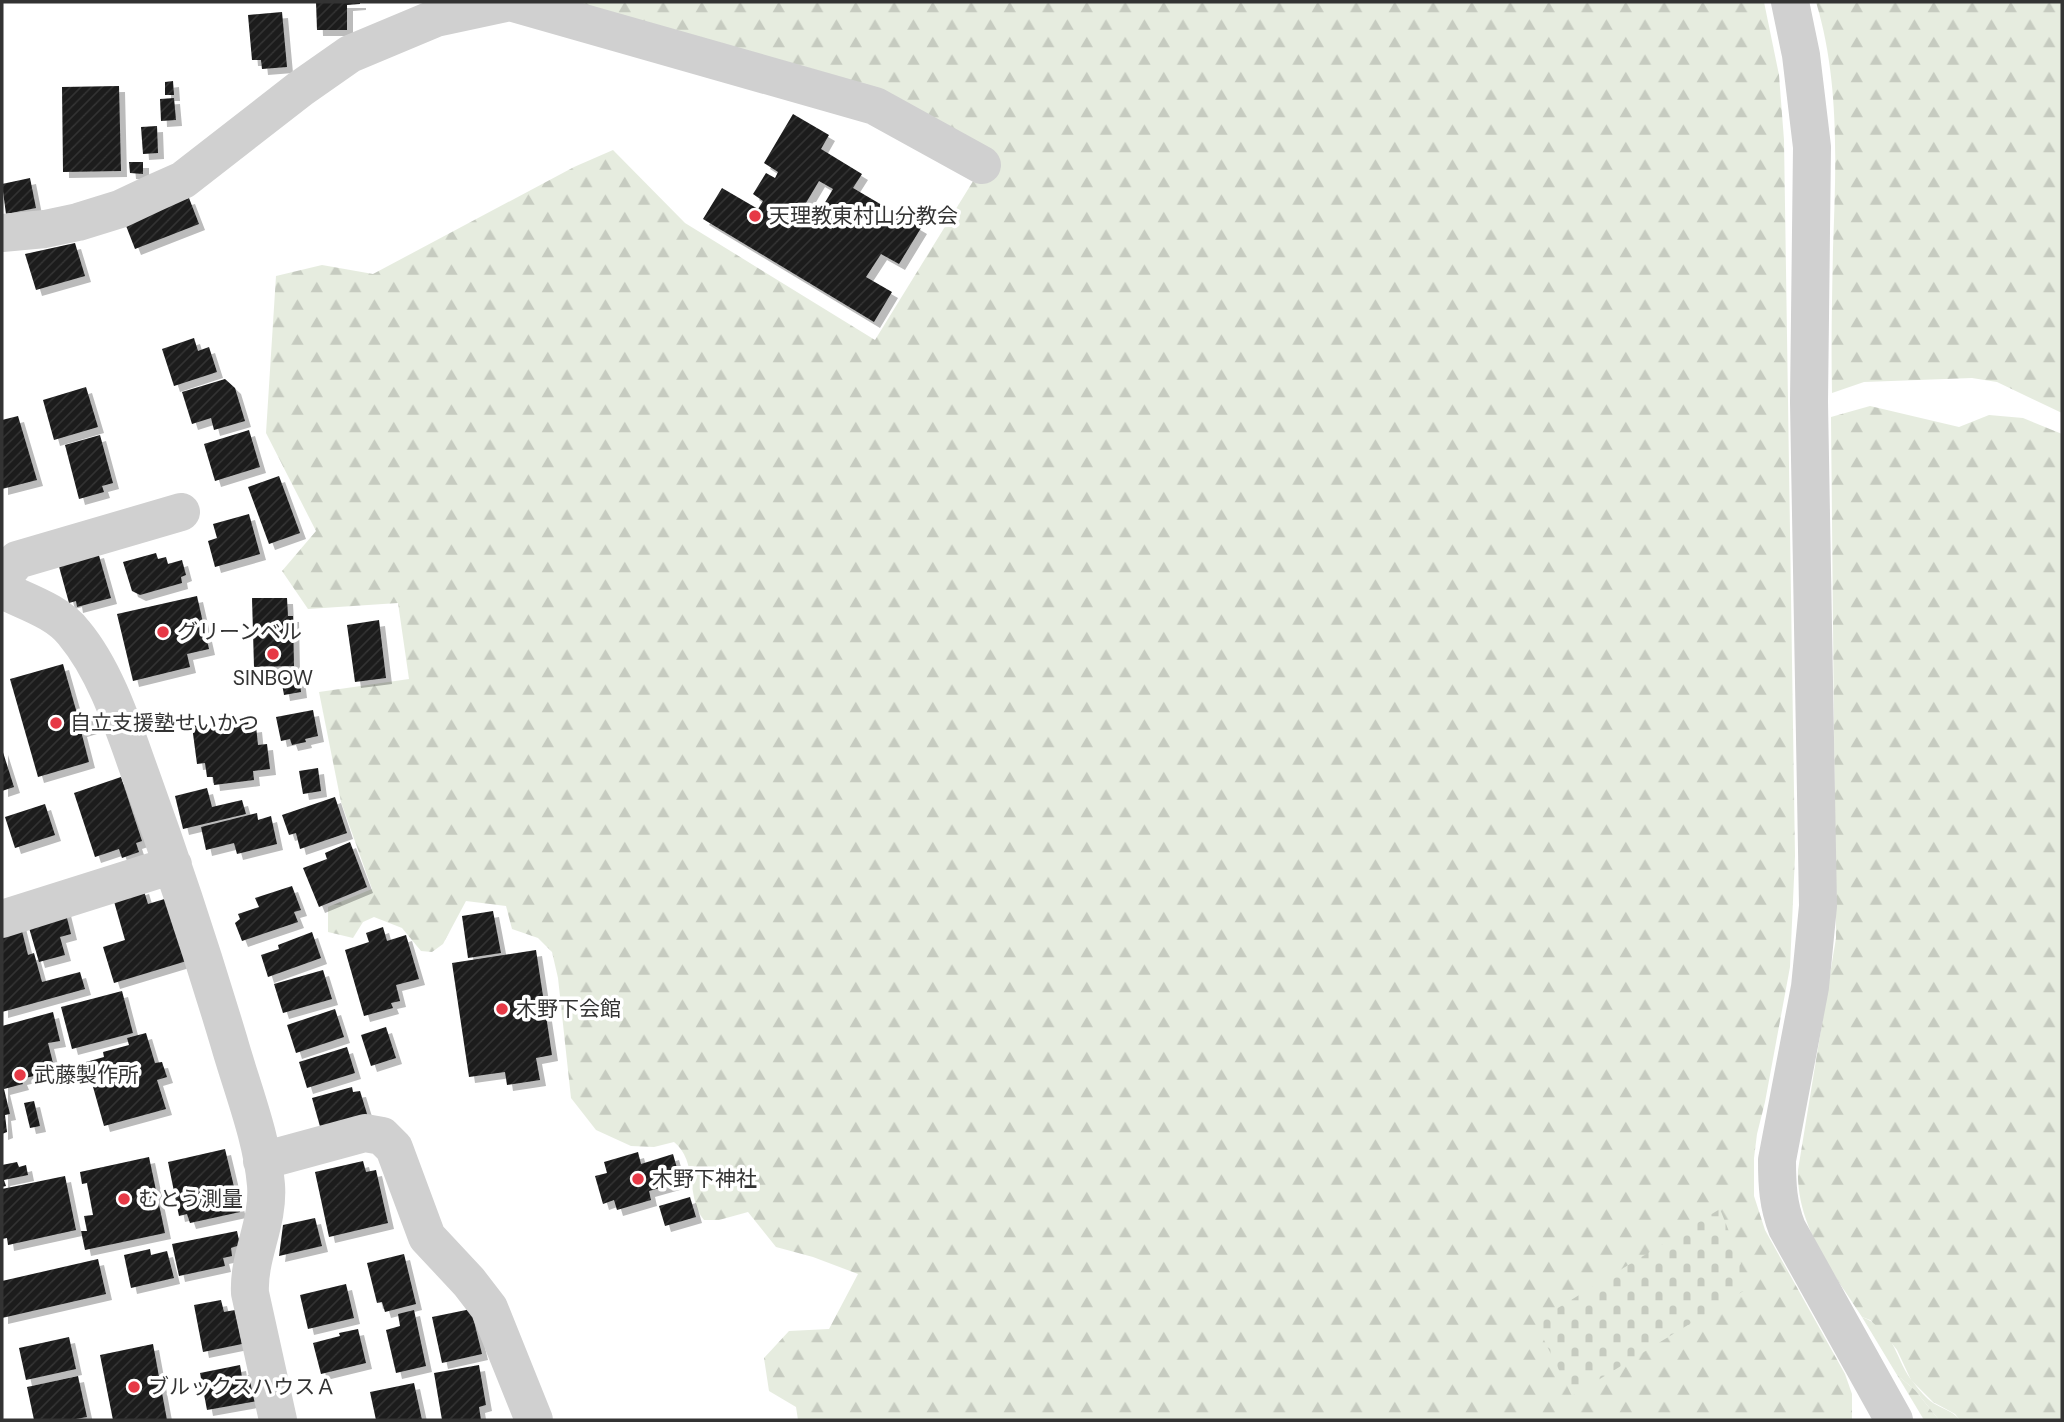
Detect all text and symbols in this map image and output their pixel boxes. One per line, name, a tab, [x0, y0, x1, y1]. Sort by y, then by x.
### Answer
place label: 天理教東村山分教会	[769, 202, 958, 230]
marker: 天理教東村山分教会	[747, 208, 763, 224]
place label: グリーンベル	[177, 618, 302, 646]
marker: グリーンベル	[155, 624, 171, 640]
marker: SINBOW	[265, 646, 281, 662]
place label: SINBOW	[233, 664, 313, 692]
place label: 自立支援塾せいかつ	[70, 709, 259, 737]
marker: 自立支援塾せいかつ	[48, 715, 64, 731]
place label: 木野下会館	[516, 995, 621, 1023]
marker: 木野下会館	[494, 1001, 510, 1017]
place label: 武藤製作所	[34, 1061, 139, 1089]
marker: 武藤製作所	[12, 1067, 28, 1083]
place label: 木野下神社	[652, 1165, 757, 1193]
marker: 木野下神社	[630, 1171, 646, 1187]
place label: むとう測量	[138, 1185, 243, 1213]
marker: むとう測量	[116, 1191, 132, 1207]
place label: ブルックスハウスＡ	[148, 1373, 336, 1401]
marker: ブルックスハウスＡ	[126, 1379, 142, 1395]

